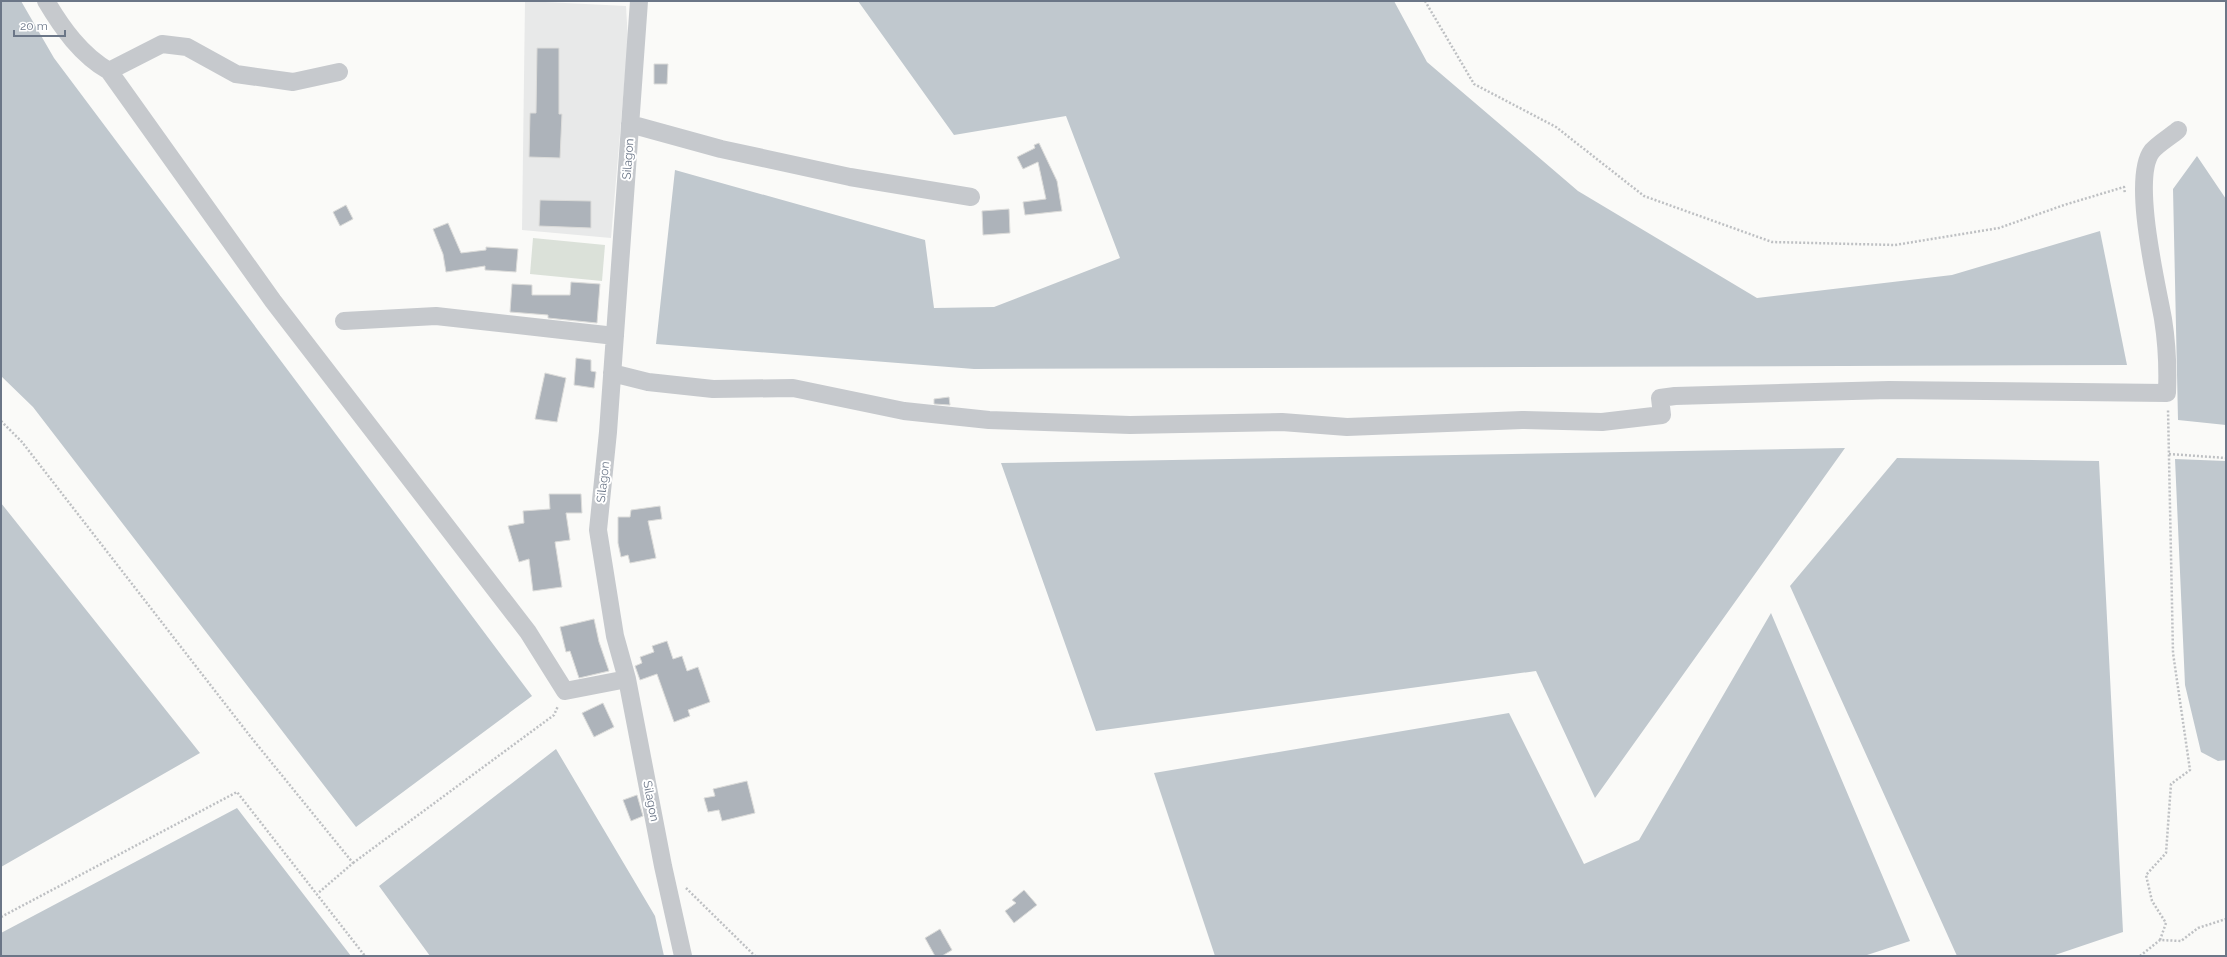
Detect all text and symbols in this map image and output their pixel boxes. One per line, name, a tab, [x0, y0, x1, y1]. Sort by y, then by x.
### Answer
scale bar	[14, 12, 65, 38]
text: 20 m	[20, 19, 48, 33]
street label: Silagon	[620, 138, 636, 180]
street label: Silagon	[594, 461, 612, 503]
street label: Silagon	[640, 779, 662, 823]

